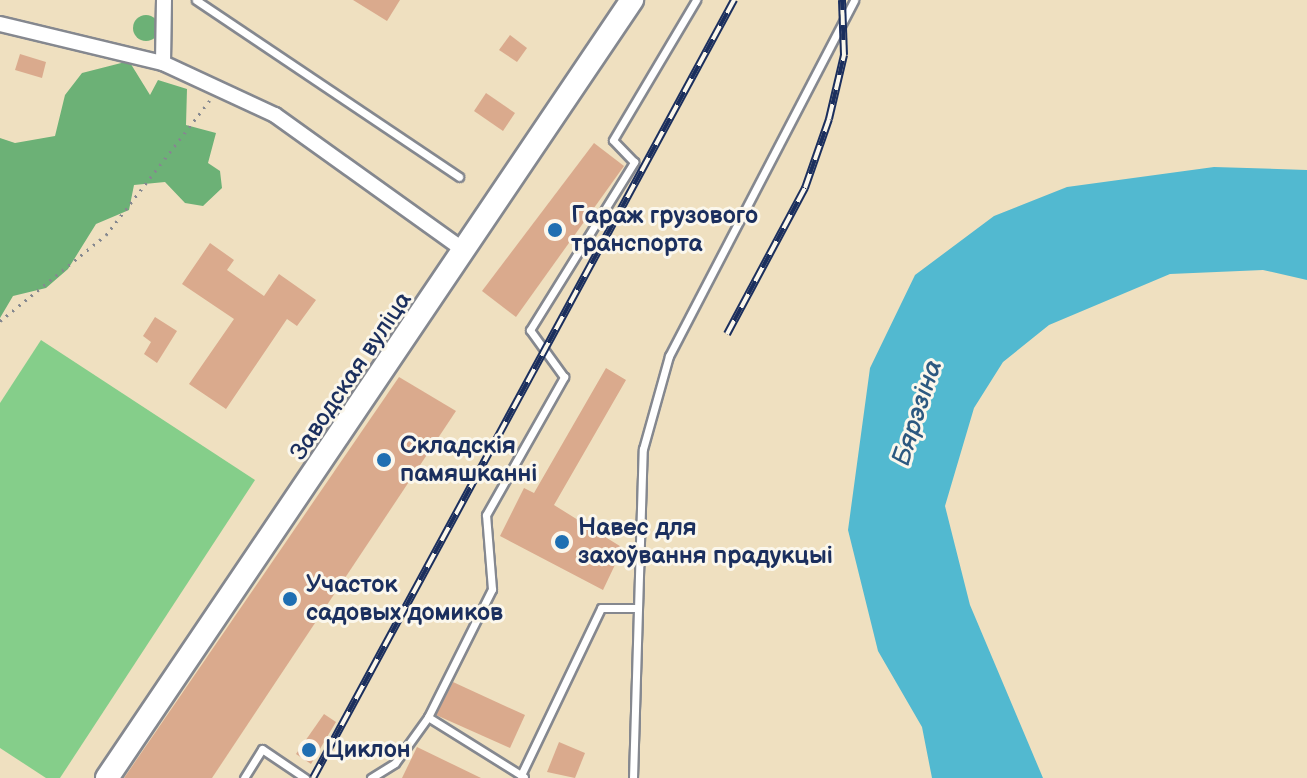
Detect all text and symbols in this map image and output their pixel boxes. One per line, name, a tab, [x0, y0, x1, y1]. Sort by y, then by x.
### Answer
place label: Гараж грузового транспорта	[571, 202, 758, 258]
marker: Гараж грузового транспорта	[546, 221, 564, 239]
street label: Заводская вуліца	[284, 286, 418, 466]
water label: Бярэзіна	[886, 356, 950, 470]
place label: Складскія памяшканні	[400, 432, 537, 488]
marker: Складскія памяшканні	[375, 451, 393, 469]
place label: Навес для захоўвання прадукцыі	[578, 514, 833, 570]
marker: Навес для захоўвання прадукцыі	[553, 533, 571, 551]
place label: Участок садовых домиков	[306, 571, 503, 627]
marker: Участок садовых домиков	[281, 590, 299, 608]
place label: Циклон	[325, 736, 411, 764]
marker: Циклон	[300, 741, 318, 759]

